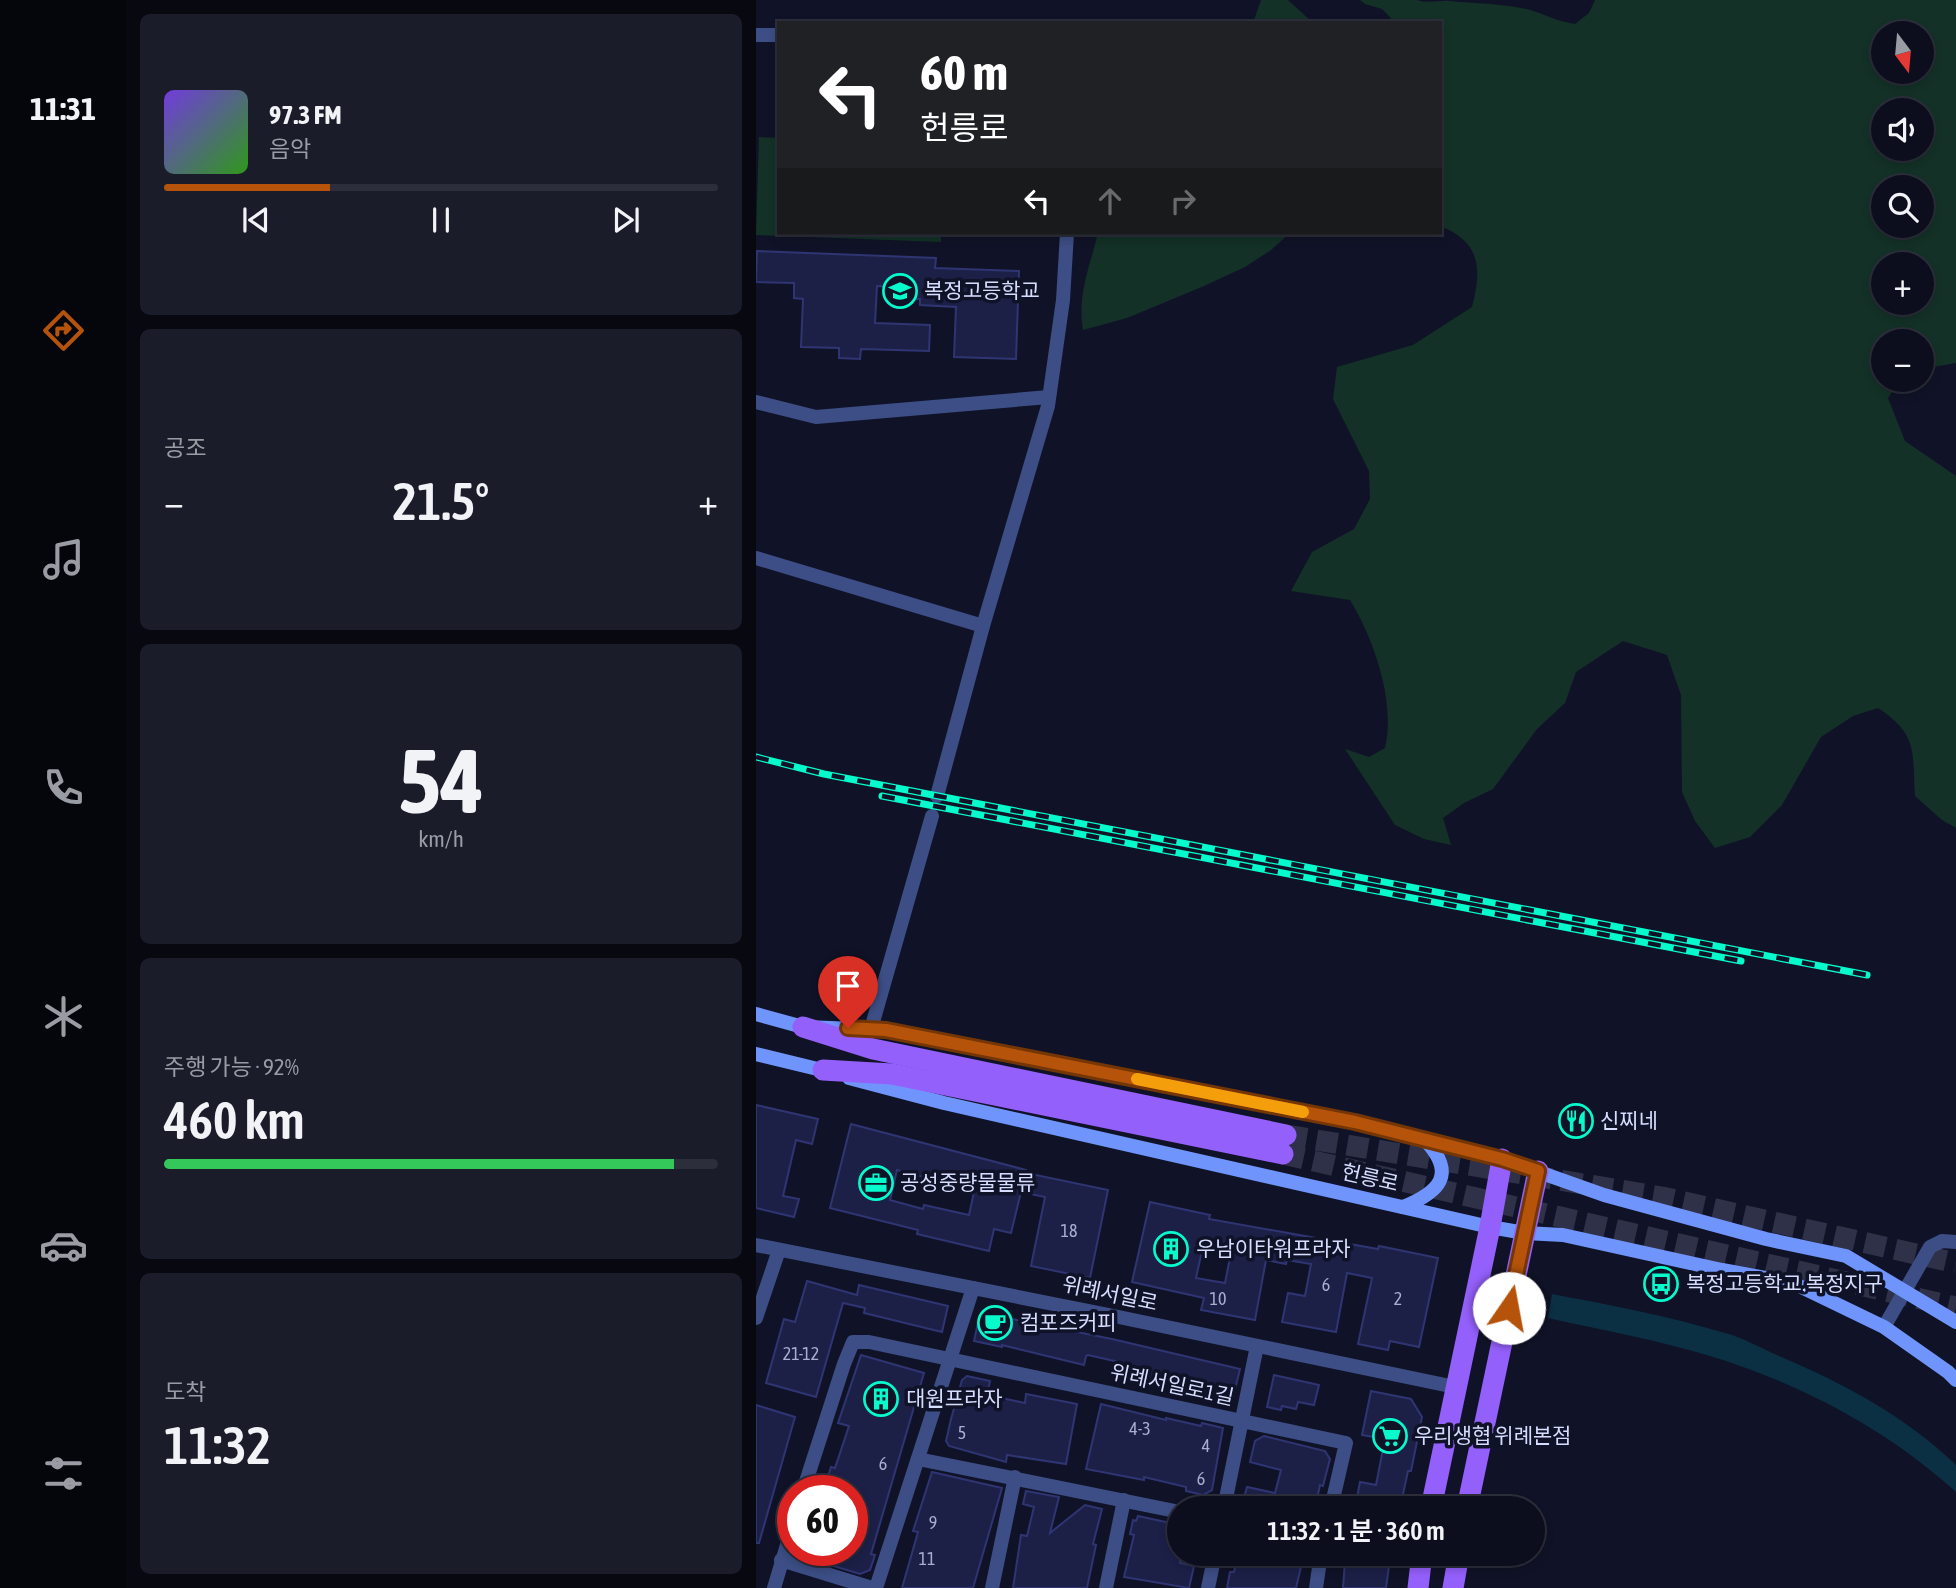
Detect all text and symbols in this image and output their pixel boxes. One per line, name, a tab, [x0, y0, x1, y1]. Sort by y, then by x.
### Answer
north arrow	[1871, 21, 1934, 84]
map controls	[1871, 21, 1934, 392]
text: 60 m	[920, 44, 1008, 100]
icon: left	[805, 49, 896, 140]
text: 11:31	[30, 90, 96, 127]
button: sound	[1871, 98, 1934, 161]
text: 97.3 FM	[269, 100, 342, 130]
text: 헌릉로	[920, 109, 1008, 146]
text: 음악	[269, 136, 311, 162]
button: search	[1871, 175, 1934, 238]
icon: left	[1018, 182, 1056, 220]
icon: ahead	[1091, 182, 1129, 220]
icon: right	[1164, 182, 1202, 220]
icon: previous	[237, 201, 275, 239]
icon: pause	[422, 201, 460, 239]
icon: next	[607, 201, 645, 239]
button: +	[1871, 252, 1934, 315]
school or university icon: 복정고등학교	[881, 272, 919, 310]
place label: 복정고등학교	[924, 278, 1040, 302]
icon: directions	[39, 306, 88, 355]
button: −	[1871, 329, 1934, 392]
text: 공조	[164, 435, 206, 461]
text: 21.5°	[393, 471, 489, 531]
text: −	[164, 480, 184, 523]
text: +	[698, 480, 718, 523]
icon: music	[39, 535, 88, 584]
text: 54	[398, 728, 484, 832]
icon: phone	[39, 763, 88, 812]
text: km/h	[418, 826, 464, 852]
pin	[818, 956, 878, 1028]
icon: arrive	[829, 967, 867, 1005]
icon: climate	[39, 992, 88, 1041]
text: 주행 가능 · 92%	[164, 1054, 299, 1080]
text: 460 km	[164, 1090, 305, 1150]
restaurant icon: 신찌네	[1557, 1102, 1595, 1140]
place label: 신찌네	[1600, 1108, 1658, 1132]
street label: 헌릉로	[1339, 1159, 1401, 1195]
office icon: 공성중량물물류	[857, 1164, 895, 1202]
place label: 공성중량물물류	[900, 1170, 1035, 1194]
house number: 18	[1061, 1220, 1077, 1241]
icon: car	[39, 1221, 88, 1270]
building icon: 우남이타워프라자	[1152, 1230, 1190, 1268]
place label: 우남이타워프라자	[1196, 1236, 1351, 1260]
bus stop icon: 복정고등학교.복정지구	[1642, 1265, 1680, 1303]
street label: 위례서일로	[1060, 1271, 1160, 1315]
position arrow	[1472, 1271, 1546, 1345]
place label: 복정고등학교.복정지구	[1686, 1271, 1883, 1295]
house number: 6	[1322, 1274, 1330, 1295]
house number: 10	[1210, 1288, 1226, 1309]
house number: 2	[1394, 1288, 1402, 1309]
cafe icon: 컴포즈커피	[976, 1304, 1014, 1342]
place label: 컴포즈커피	[1020, 1310, 1117, 1334]
house number: 21-12	[783, 1343, 819, 1364]
street label: 위례서일로1길	[1108, 1359, 1236, 1409]
text: 도착	[164, 1379, 206, 1405]
building icon: 대원프라자	[862, 1380, 900, 1418]
place label: 대원프라자	[906, 1386, 1003, 1410]
text: 11:32	[164, 1415, 271, 1475]
supermarket icon: 우리생협 위례본점	[1371, 1417, 1409, 1455]
house number: 4-3	[1129, 1418, 1151, 1439]
house number: 5	[958, 1422, 966, 1443]
place label: 우리생협 위례본점	[1414, 1423, 1571, 1447]
house number: 4	[1202, 1435, 1210, 1456]
icon: filters	[39, 1449, 88, 1498]
house number: 6	[879, 1453, 887, 1474]
house number: 6	[1197, 1468, 1205, 1489]
speed limit sign: 60	[777, 1475, 868, 1566]
house number: 9	[929, 1512, 937, 1533]
text: 11:32 · 1 분 · 360 m	[1267, 1516, 1445, 1546]
house number: 11	[919, 1548, 935, 1569]

